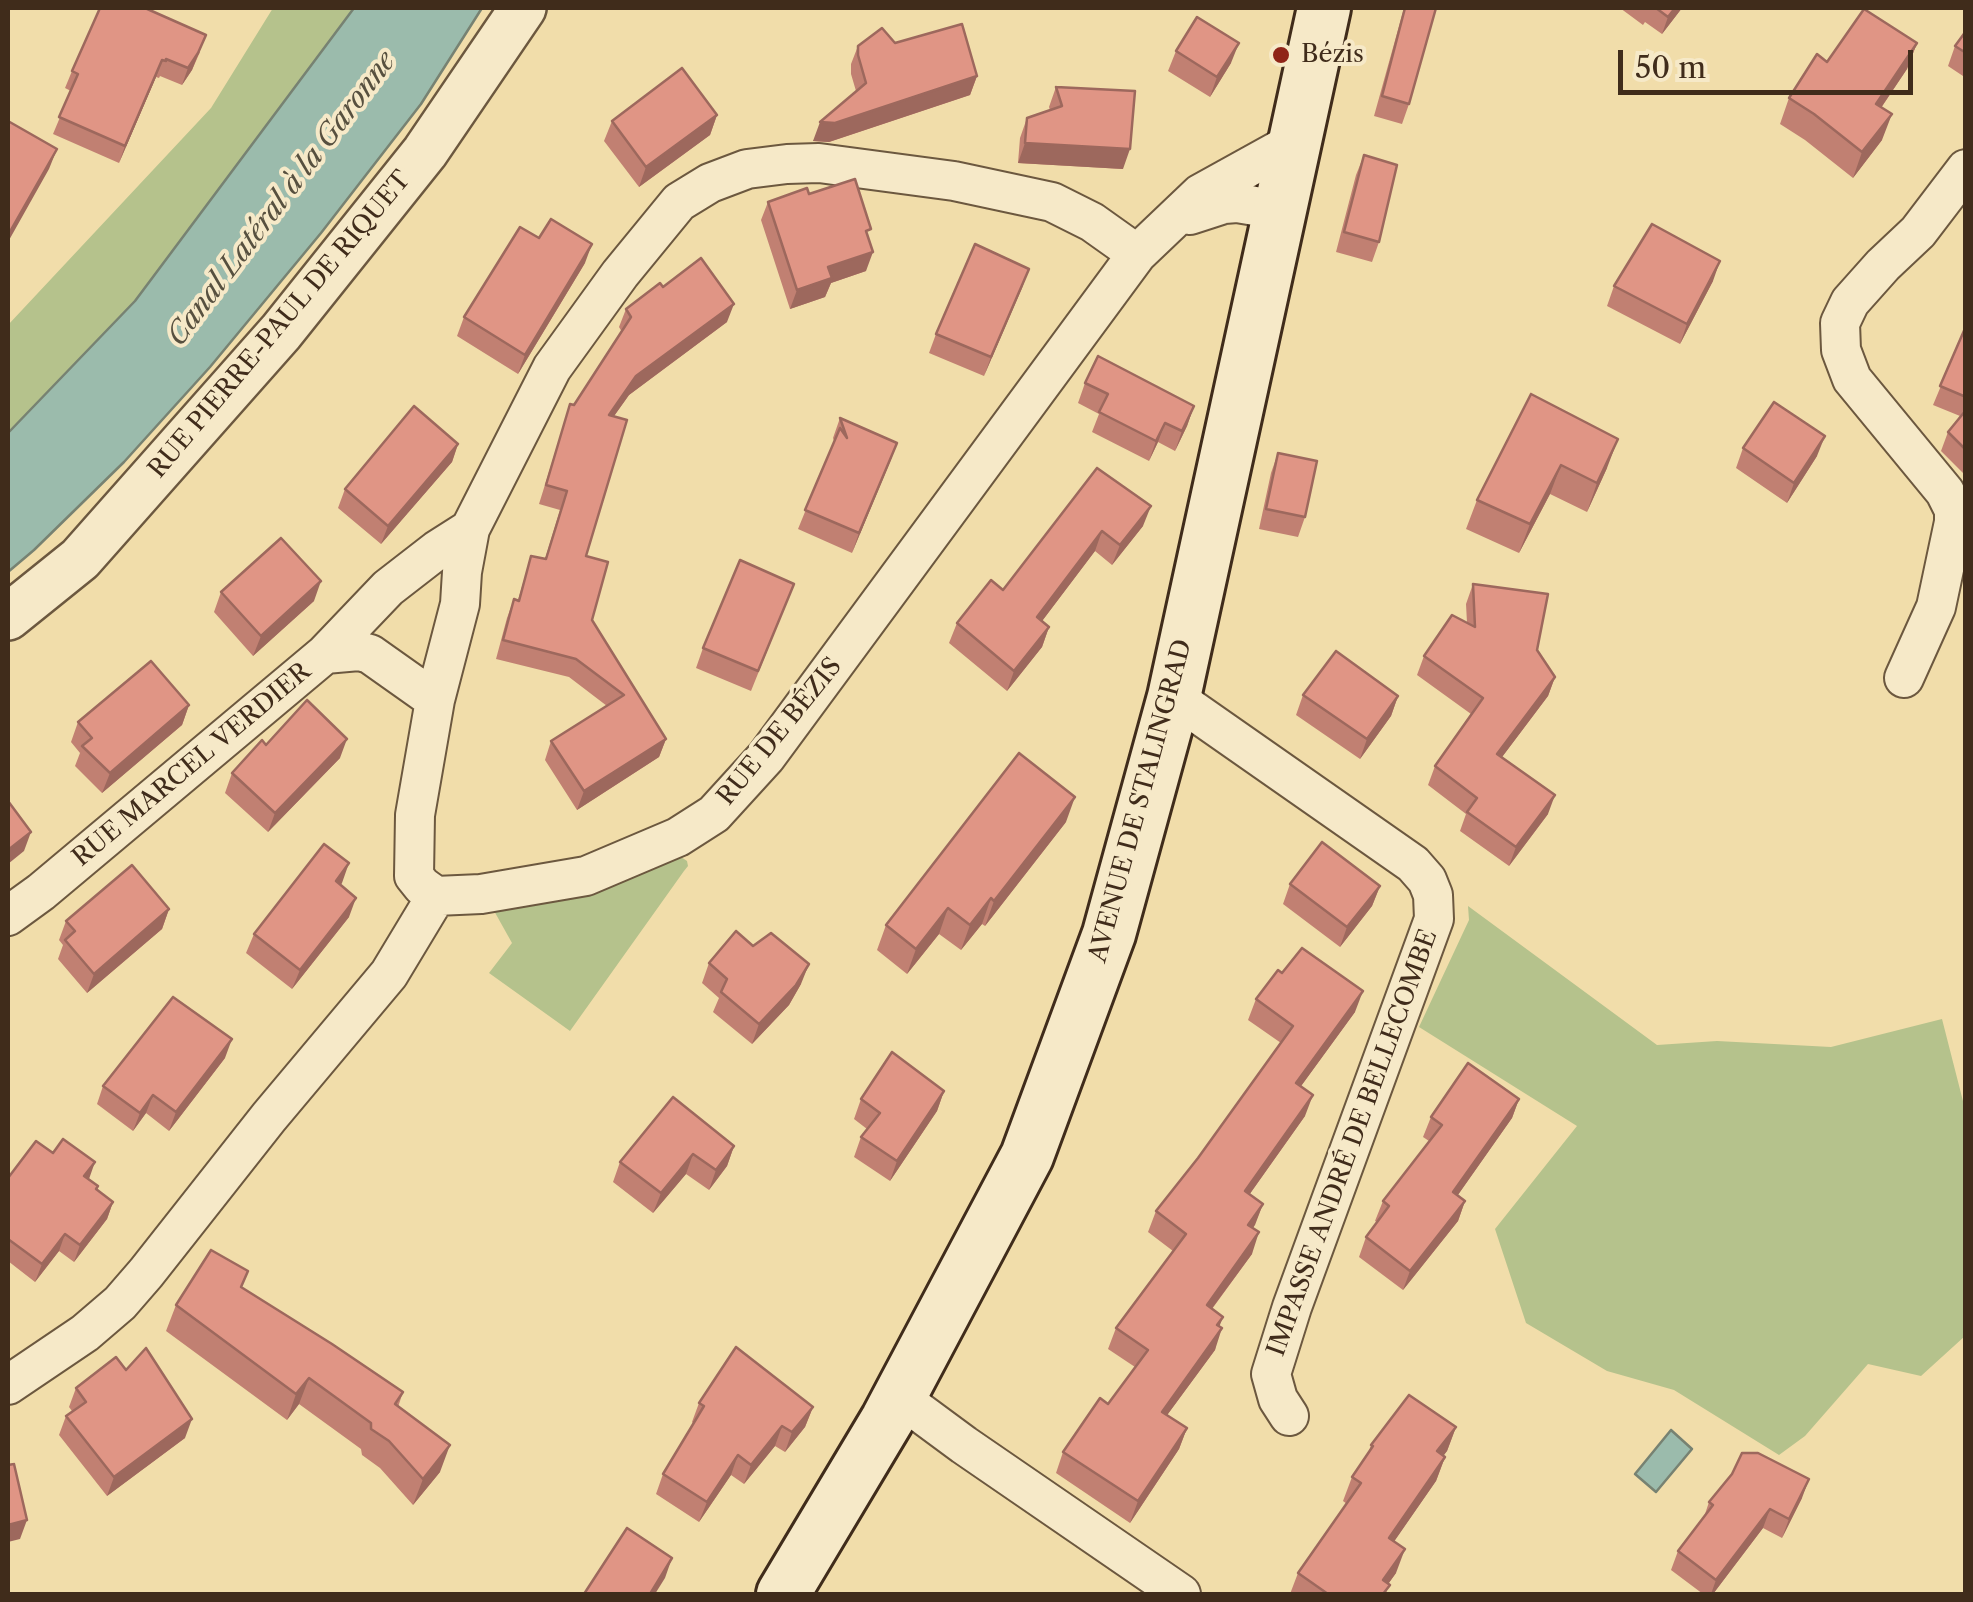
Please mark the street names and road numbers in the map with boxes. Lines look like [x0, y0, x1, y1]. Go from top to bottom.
street label: RUE PIERRE-PAUL DE RIQUET [143, 165, 417, 485]
street label: AVENUE DE STALINGRAD [1083, 636, 1199, 966]
street label: RUE DE BÉZIS [711, 652, 849, 812]
street label: RUE MARCEL VERDIER [67, 657, 317, 873]
street label: IMPASSE ANDRÉ DE BELLECOMBE [1262, 926, 1444, 1360]

